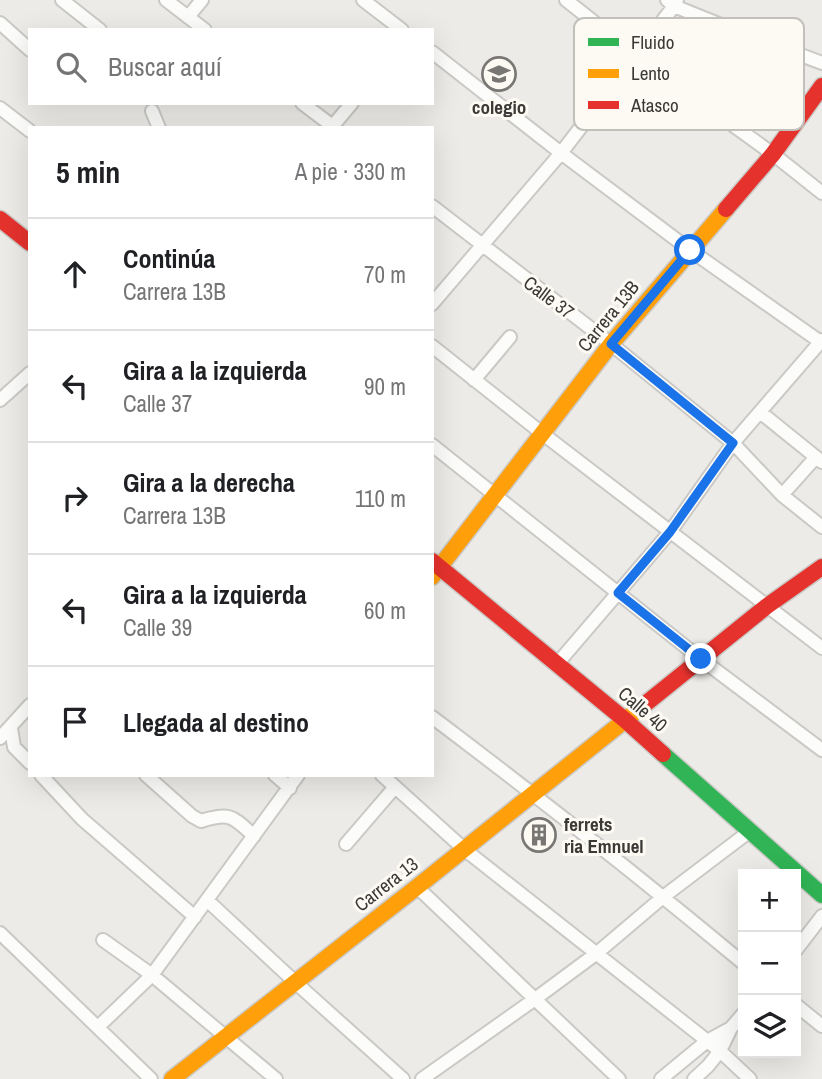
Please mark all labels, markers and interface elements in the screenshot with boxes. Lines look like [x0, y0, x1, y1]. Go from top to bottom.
legend [574, 18, 804, 130]
search box [28, 28, 434, 105]
text: Fluido [631, 29, 674, 55]
icon: search [52, 48, 90, 86]
text: Buscar aquí [108, 49, 222, 84]
school or university icon: colegio [480, 55, 518, 93]
text: Lento [631, 60, 670, 86]
text: Atasco [630, 92, 679, 118]
place label: colegio [472, 94, 526, 120]
text: 5 min [56, 152, 120, 192]
text: A pie · 330 m [295, 156, 406, 187]
route start [674, 234, 705, 265]
text: Continúa [123, 241, 215, 276]
icon: ahead [56, 255, 94, 293]
text: 70 m [364, 259, 406, 290]
street label: Calle 37 [518, 269, 580, 325]
street label: Carrera 13B [571, 275, 645, 357]
text: Carrera 13B [123, 276, 226, 307]
text: Gira a la izquierda [123, 353, 307, 388]
icon: left [56, 367, 94, 405]
text: 90 m [364, 371, 406, 402]
text: Calle 37 [123, 388, 192, 419]
text: Gira a la derecha [123, 465, 295, 500]
icon: right [56, 479, 94, 517]
text: 110 m [355, 483, 406, 514]
text: Carrera 13B [123, 500, 226, 531]
text: Gira a la izquierda [123, 577, 307, 612]
icon: left [56, 591, 94, 629]
text: 60 m [364, 595, 406, 626]
text: Calle 39 [123, 612, 192, 643]
route end [685, 643, 716, 674]
street label: Calle 40 [613, 680, 673, 738]
icon: arrive [56, 703, 94, 741]
text: Llegada al destino [123, 705, 309, 740]
place label: ferrets ria Emnuel [564, 811, 644, 859]
building icon: ferrets ria Emnuel [520, 816, 558, 854]
street label: Carrera 13 [349, 851, 423, 917]
map controls [738, 869, 801, 1058]
button: + [738, 869, 801, 932]
button: − [738, 932, 801, 995]
button: layers [738, 995, 801, 1058]

